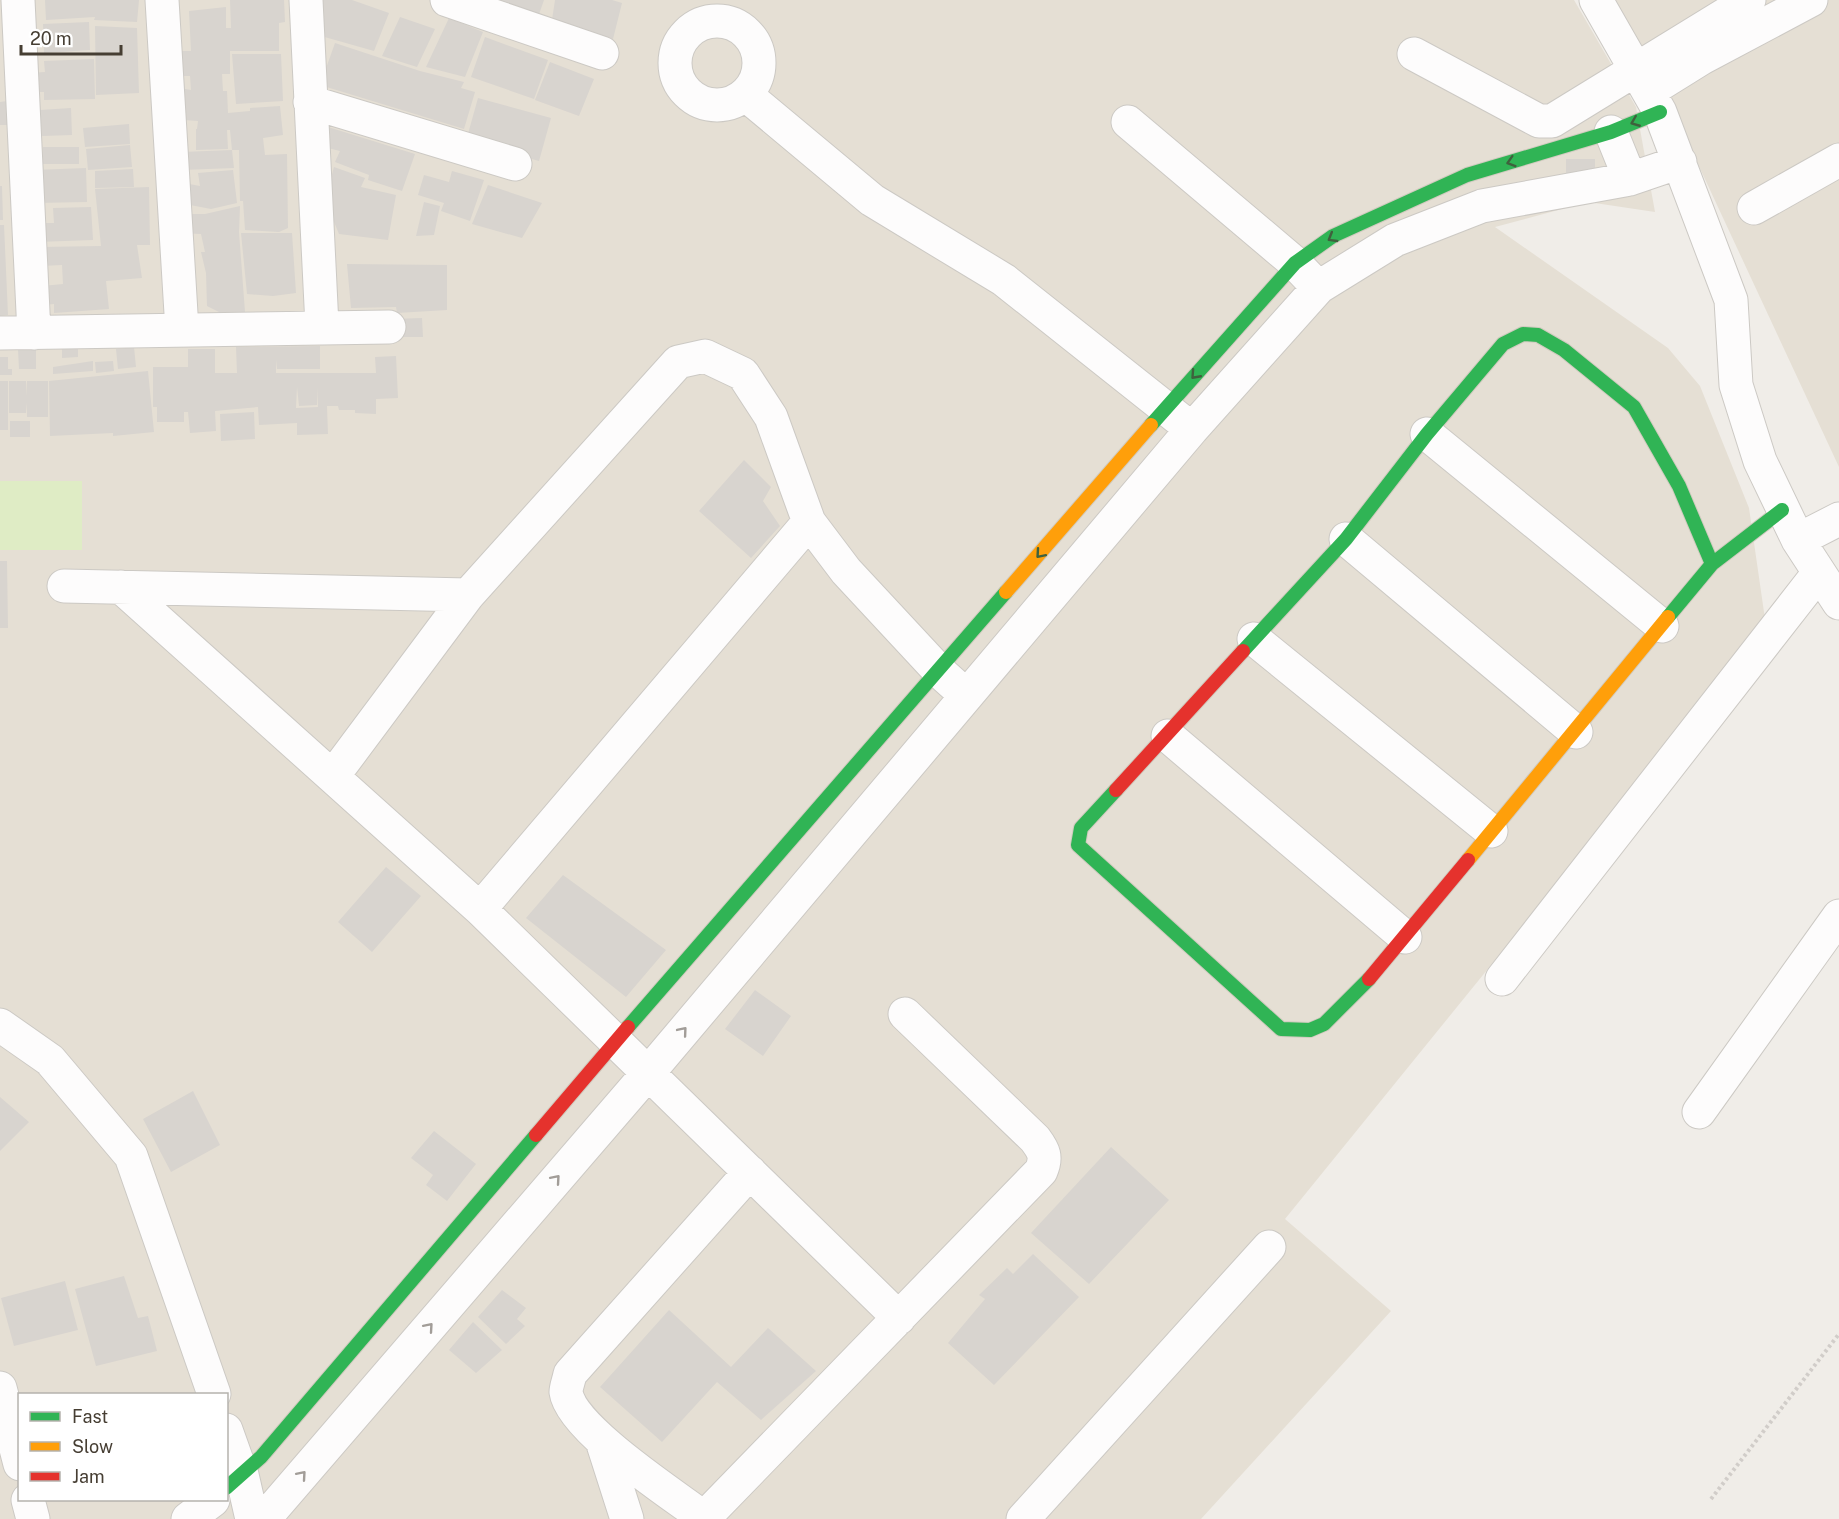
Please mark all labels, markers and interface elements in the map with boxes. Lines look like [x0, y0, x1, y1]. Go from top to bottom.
scale bar [21, 18, 122, 56]
text: 20 m [30, 28, 72, 49]
one-way arrow [1631, 115, 1642, 127]
one-way arrow [1507, 155, 1517, 167]
one-way arrow [1328, 230, 1338, 242]
one-way arrow [1191, 368, 1202, 379]
one-way arrow [1036, 547, 1047, 558]
one-way arrow [676, 1027, 687, 1038]
one-way arrow [549, 1175, 560, 1186]
one-way arrow [422, 1323, 433, 1334]
legend [18, 1393, 228, 1501]
text: Fast [72, 1406, 108, 1427]
text: Slow [72, 1436, 113, 1457]
text: Jam [72, 1466, 105, 1487]
one-way arrow [295, 1471, 306, 1482]

